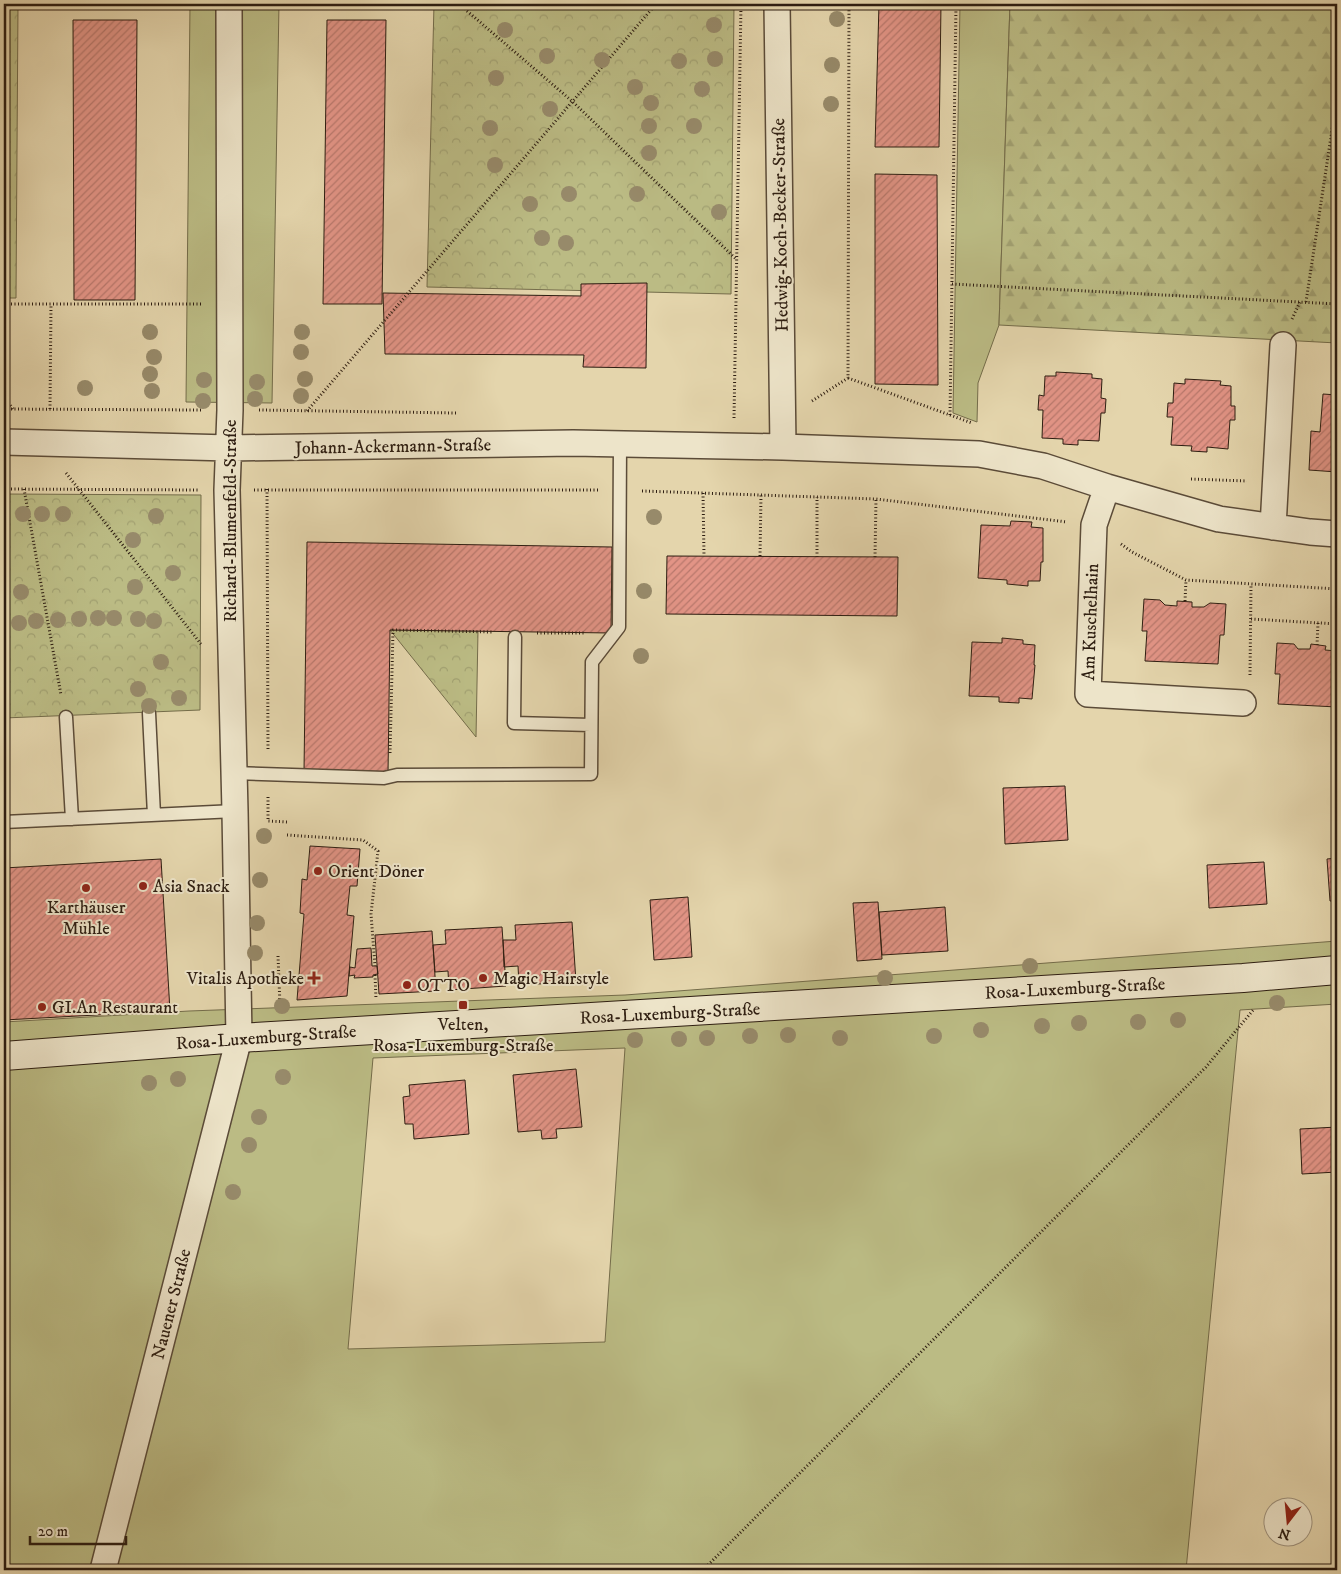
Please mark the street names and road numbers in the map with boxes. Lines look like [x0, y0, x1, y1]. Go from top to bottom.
street label: Hedwig-Koch-Becker-Straße [768, 118, 794, 332]
street label: Richard-Blumenfeld-Straße [220, 420, 242, 622]
street label: Johann-Ackermann-Straße [293, 434, 491, 460]
street label: Am Kuschelhain [1078, 563, 1104, 681]
street label: Rosa-Luxemburg-Straße [984, 973, 1166, 1005]
street label: Rosa-Luxemburg-Straße [579, 998, 761, 1030]
street label: Rosa-Luxemburg-Straße [175, 1021, 357, 1055]
street label: Nauener Straße [148, 1247, 196, 1362]

